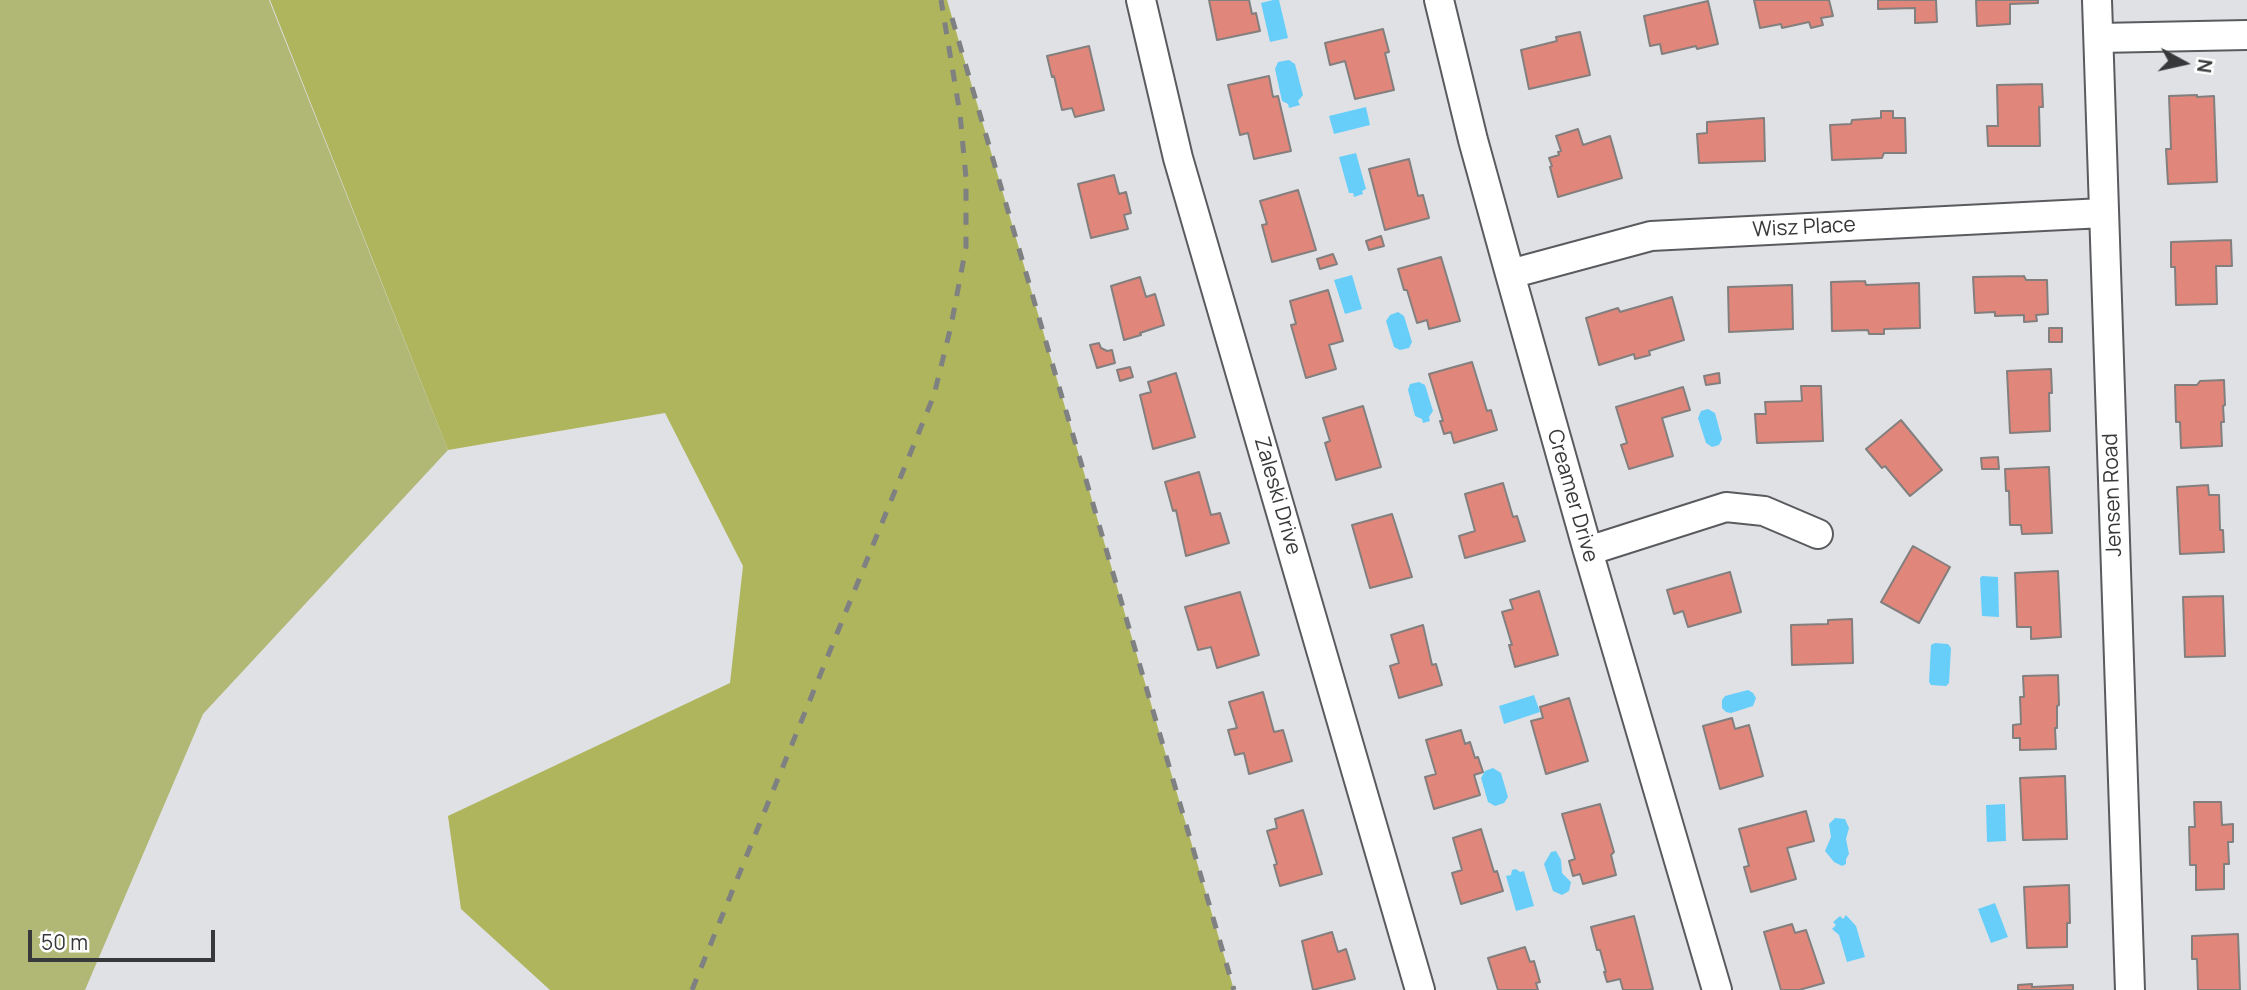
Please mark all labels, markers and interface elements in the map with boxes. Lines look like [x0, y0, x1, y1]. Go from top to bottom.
north arrow [2149, 28, 2219, 98]
text: N [2191, 57, 2219, 74]
street label: Wisz Place [1752, 213, 1856, 243]
street label: Creamer Drive [1541, 427, 1603, 565]
street label: Jensen Road [2098, 433, 2128, 557]
street label: Zaleski Drive [1248, 434, 1306, 558]
scale bar [32, 916, 219, 960]
text: 50 m [41, 928, 88, 956]

